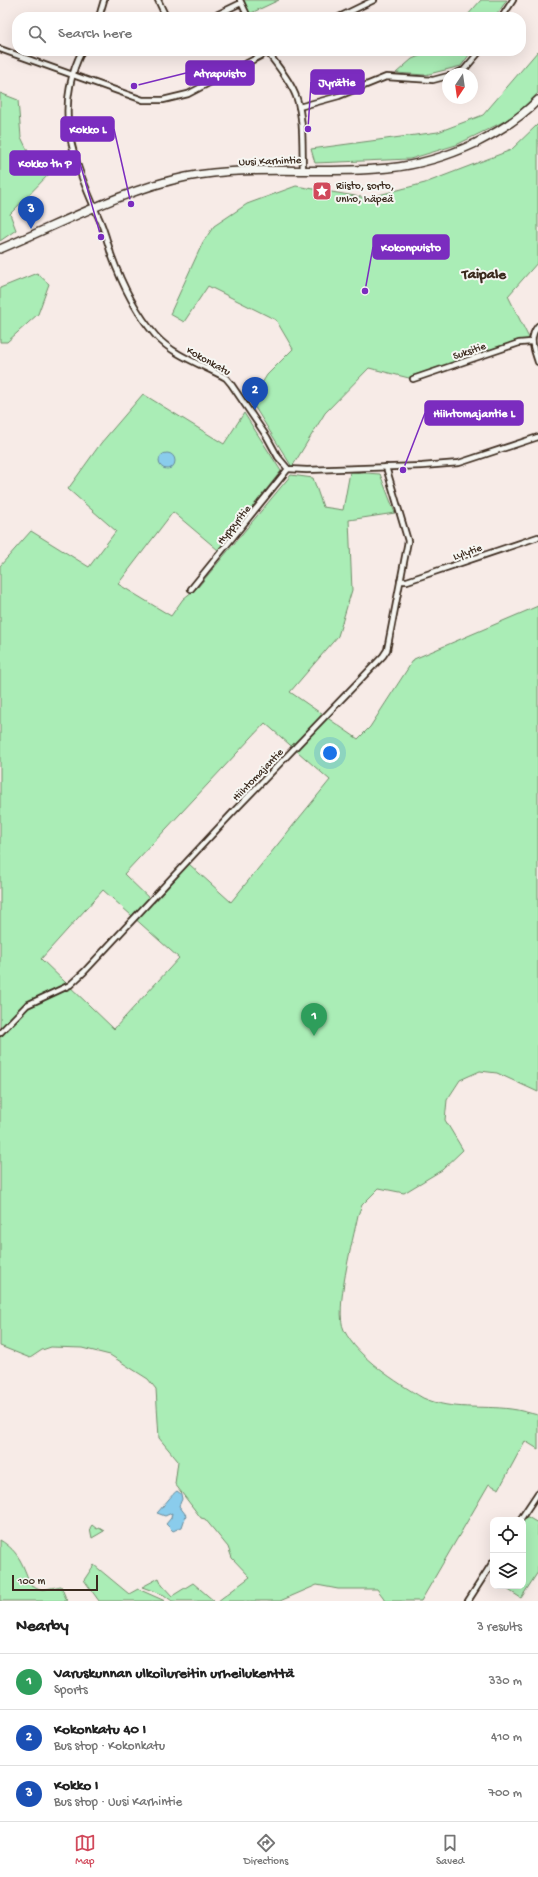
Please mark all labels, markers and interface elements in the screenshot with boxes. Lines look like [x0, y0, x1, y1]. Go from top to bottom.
search box [12, 12, 526, 56]
icon: search [26, 23, 48, 45]
text: Search here [58, 25, 132, 43]
callout: Atrapuisto [186, 61, 254, 85]
text: Atrapuisto [193, 68, 247, 82]
north arrow [442, 68, 478, 104]
callout: Jyrätie [311, 70, 364, 94]
text: Jyrätie [318, 77, 356, 91]
callout: Kokko L [61, 117, 114, 141]
text: Kokko L [68, 124, 108, 138]
callout: Kokko th P [10, 151, 80, 175]
street label: Uusi Karhintie [239, 155, 302, 169]
text: Kokko th P [17, 158, 72, 172]
place icon: Riisto, sorto, unho, häpeä [311, 180, 333, 202]
place label: Riisto, sorto, unho, häpeä [336, 181, 394, 206]
pin: 3 [18, 196, 44, 229]
callout: Kokonpuisto [373, 235, 449, 259]
text: Kokonpuisto [380, 242, 442, 256]
district label: Taipale [461, 266, 507, 284]
street label: Suksitie [452, 341, 488, 363]
street label: Kokonkatu [184, 345, 232, 379]
pin: 2 [242, 377, 268, 410]
callout: Hiihtomajantie L [425, 401, 523, 425]
text: Hiihtomajantie L [433, 408, 516, 422]
street label: Hyppyritie [215, 503, 254, 547]
street label: Lylytie [452, 542, 484, 563]
your location [320, 743, 340, 763]
street label: Hiihtomajantie [230, 746, 287, 804]
pin: 1 [301, 1003, 327, 1036]
map controls [490, 1517, 526, 1589]
button: locate [490, 1517, 526, 1553]
button: layers [490, 1553, 526, 1589]
scale bar [12, 1573, 98, 1592]
text: 100 m [18, 1576, 45, 1588]
text: Nearby [16, 1617, 69, 1637]
text: 3 results [477, 1620, 522, 1635]
text: Varuskunnan ulkoilureitin urheilukenttä [54, 1665, 294, 1683]
text: 1 [26, 1674, 32, 1689]
text: 330 m [489, 1674, 522, 1689]
text: Sports [54, 1683, 88, 1698]
text: Kokonkatu 40 I [54, 1721, 146, 1739]
text: 2 [26, 1730, 32, 1745]
text: 410 m [491, 1730, 522, 1745]
text: Bus stop · Kokonkatu [54, 1739, 165, 1754]
text: Kokko I [54, 1777, 98, 1795]
text: 3 [26, 1786, 32, 1801]
text: 700 m [488, 1786, 522, 1801]
text: Bus stop · Uusi Karhintie [54, 1795, 182, 1810]
tab: Map [74, 1832, 96, 1868]
tab: Directions [244, 1832, 288, 1868]
tab: Saved [436, 1832, 464, 1868]

